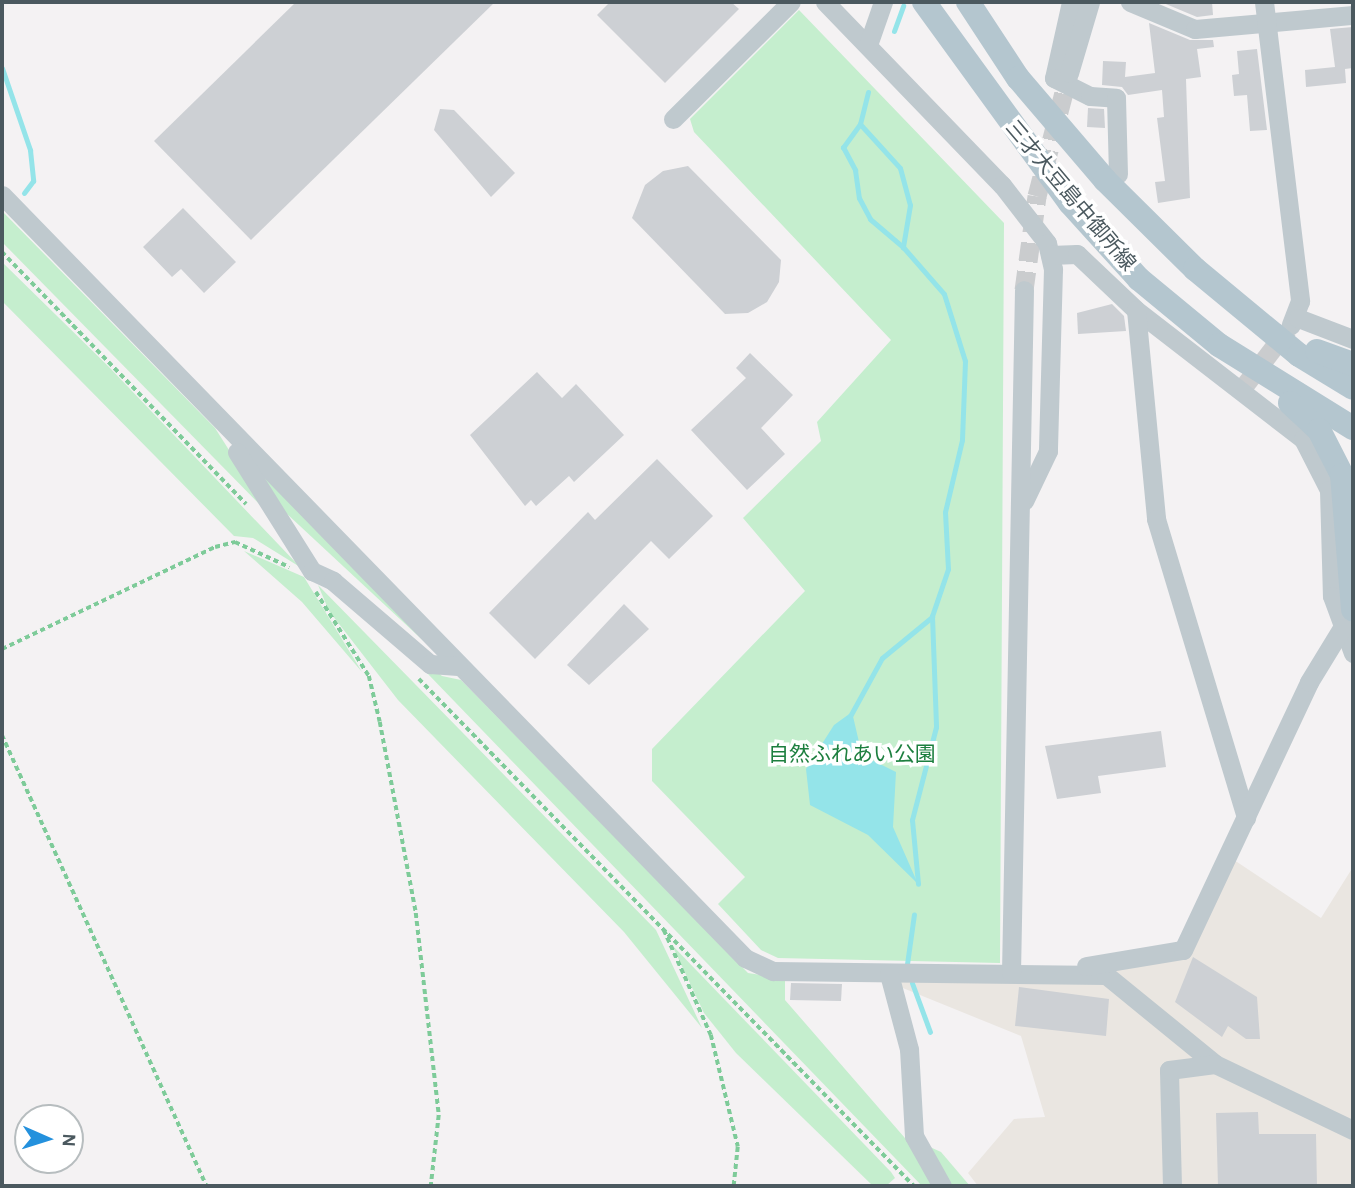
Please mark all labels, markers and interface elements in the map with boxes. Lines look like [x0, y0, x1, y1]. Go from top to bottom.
street label: 三才大豆島中御所線 [1000, 116, 1140, 276]
park label: 自然ふれあい公園 [768, 742, 936, 768]
north arrow [14, 1104, 84, 1174]
text: N [59, 1133, 78, 1147]

